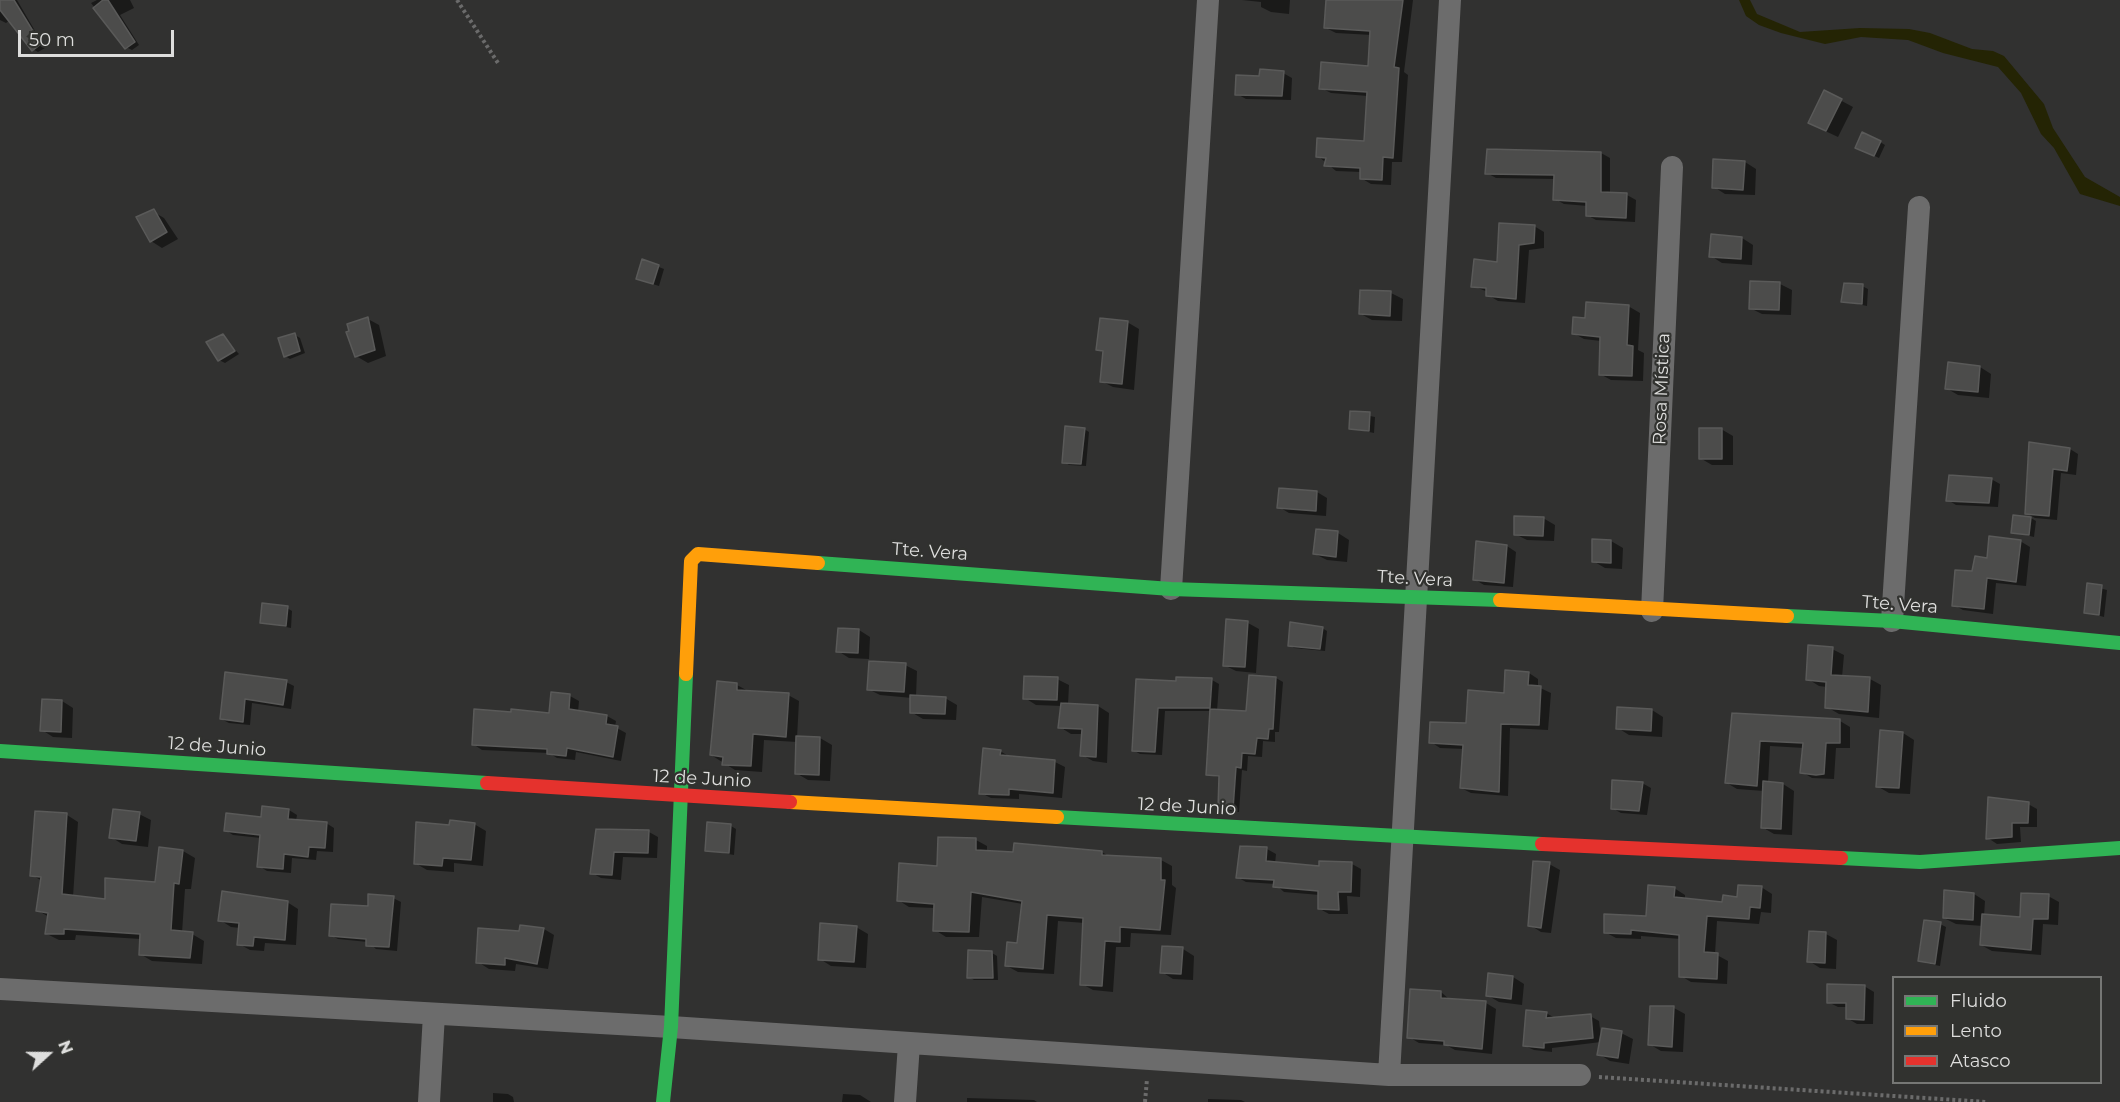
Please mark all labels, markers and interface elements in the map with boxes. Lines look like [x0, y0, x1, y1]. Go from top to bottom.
scale bar [21, 18, 177, 56]
text: 50 m [29, 29, 75, 51]
street label: Rosa Mística [1649, 333, 1675, 445]
street label: Tte. Vera [891, 539, 969, 565]
street label: Tte. Vera [1376, 566, 1454, 592]
street label: Tte. Vera [1861, 592, 1939, 618]
street label: 12 de Junio [167, 733, 267, 761]
street label: 12 de Junio [652, 766, 752, 792]
street label: 12 de Junio [1137, 794, 1237, 820]
legend [1892, 976, 2102, 1084]
text: Fluido [1950, 990, 2007, 1012]
text: Lento [1950, 1020, 2002, 1042]
north arrow [18, 1024, 78, 1084]
text: N [54, 1038, 76, 1057]
text: Atasco [1950, 1050, 2010, 1072]

